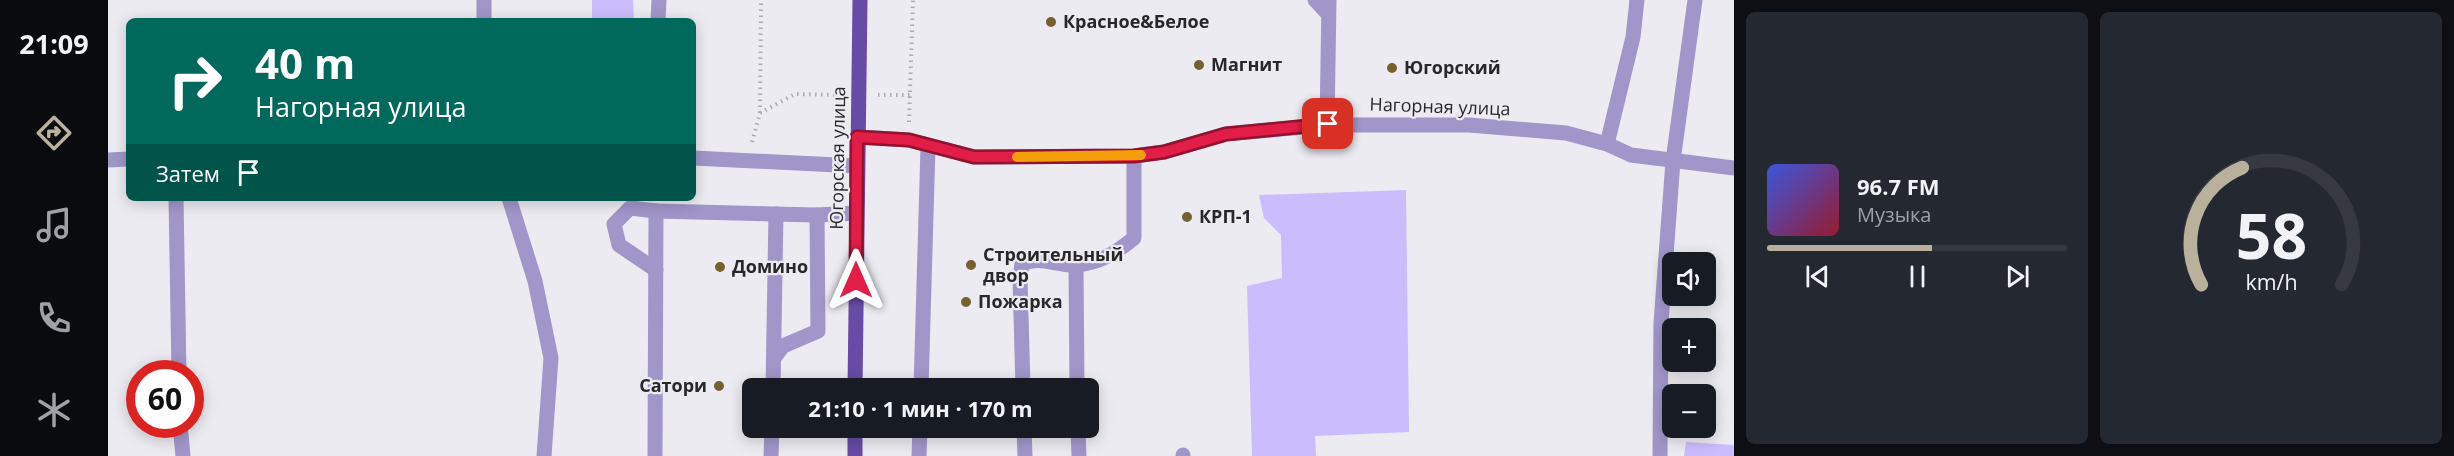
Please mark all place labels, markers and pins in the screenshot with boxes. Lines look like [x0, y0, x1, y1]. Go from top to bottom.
place label: Красное&Белое [1063, 9, 1209, 33]
marker: Красное&Белое [1044, 15, 1058, 29]
place label: Магнит [1211, 52, 1282, 76]
place label: Югорский [1404, 55, 1501, 79]
marker: Магнит [1192, 58, 1206, 72]
marker: Югорский [1385, 61, 1399, 75]
pin [1302, 98, 1353, 149]
place label: КРП-1 [1199, 204, 1252, 228]
marker: КРП-1 [1180, 210, 1194, 224]
place label: Строительный двор [983, 242, 1123, 287]
place label: Домино [732, 254, 808, 278]
marker: Строительный двор [964, 258, 978, 272]
marker: Домино [713, 260, 727, 274]
place label: Пожарка [978, 289, 1063, 313]
marker: Пожарка [959, 295, 973, 309]
place label: Сатори [639, 373, 707, 397]
marker: Сатори [712, 379, 726, 393]

